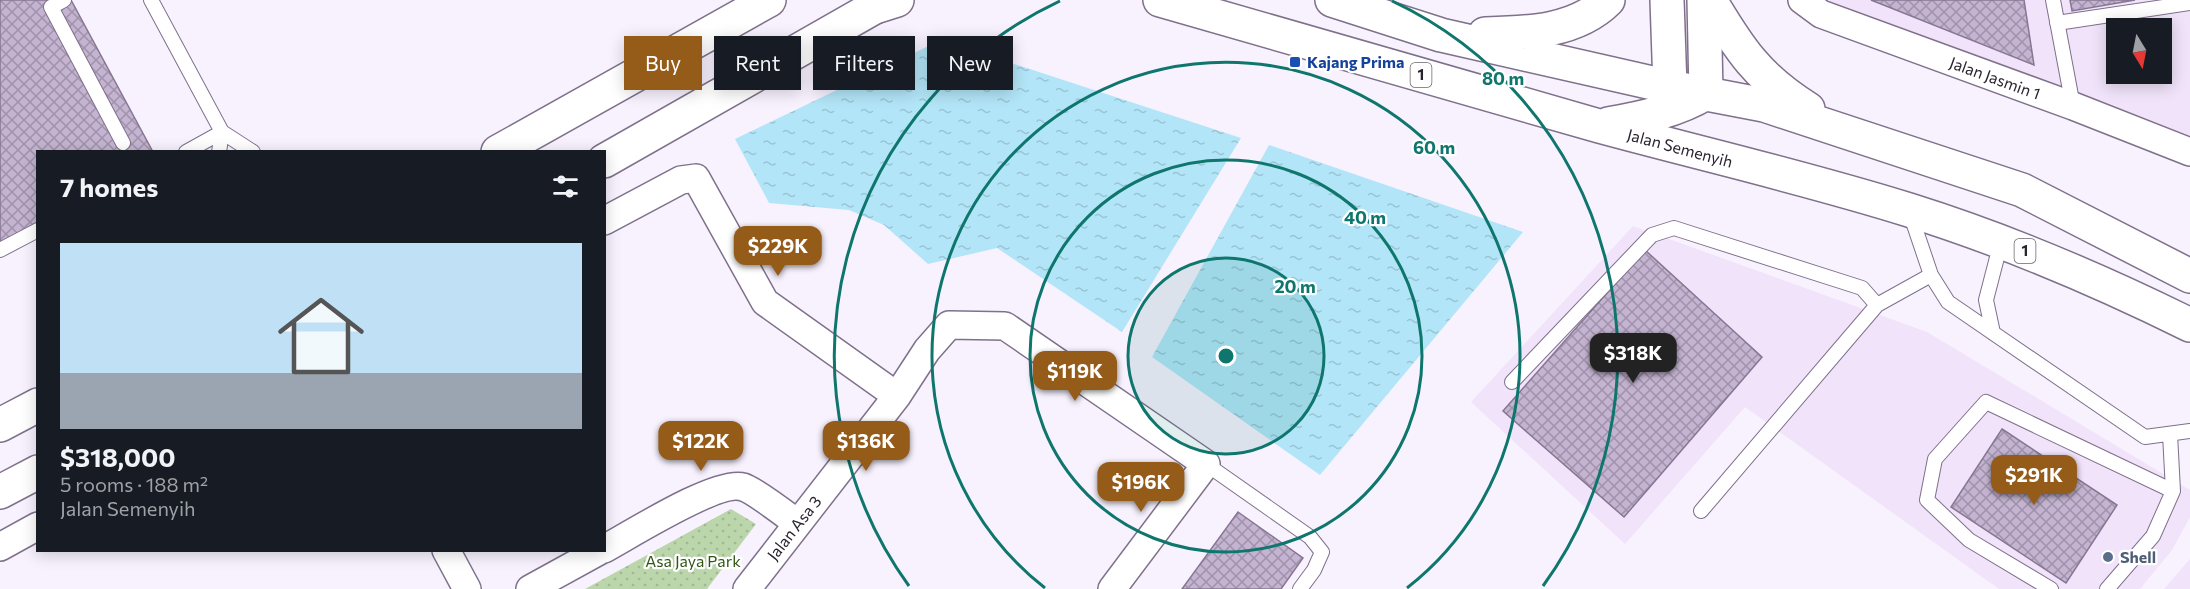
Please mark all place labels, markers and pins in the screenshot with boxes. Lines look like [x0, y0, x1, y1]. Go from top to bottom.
place label: Kajang Prima [1307, 52, 1404, 71]
marker: Kajang Prima [1288, 55, 1302, 69]
pin: $229K [736, 226, 820, 277]
pin: $318K [1591, 333, 1675, 384]
centre of rings [1216, 346, 1236, 366]
pin: $119K [1033, 351, 1117, 402]
pin: $122K [659, 421, 743, 472]
pin: $136K [824, 421, 908, 472]
pin: $291K [1992, 455, 2076, 506]
pin: $196K [1099, 462, 1183, 513]
place label: Shell [2120, 547, 2156, 566]
marker: Shell [2101, 550, 2115, 564]

